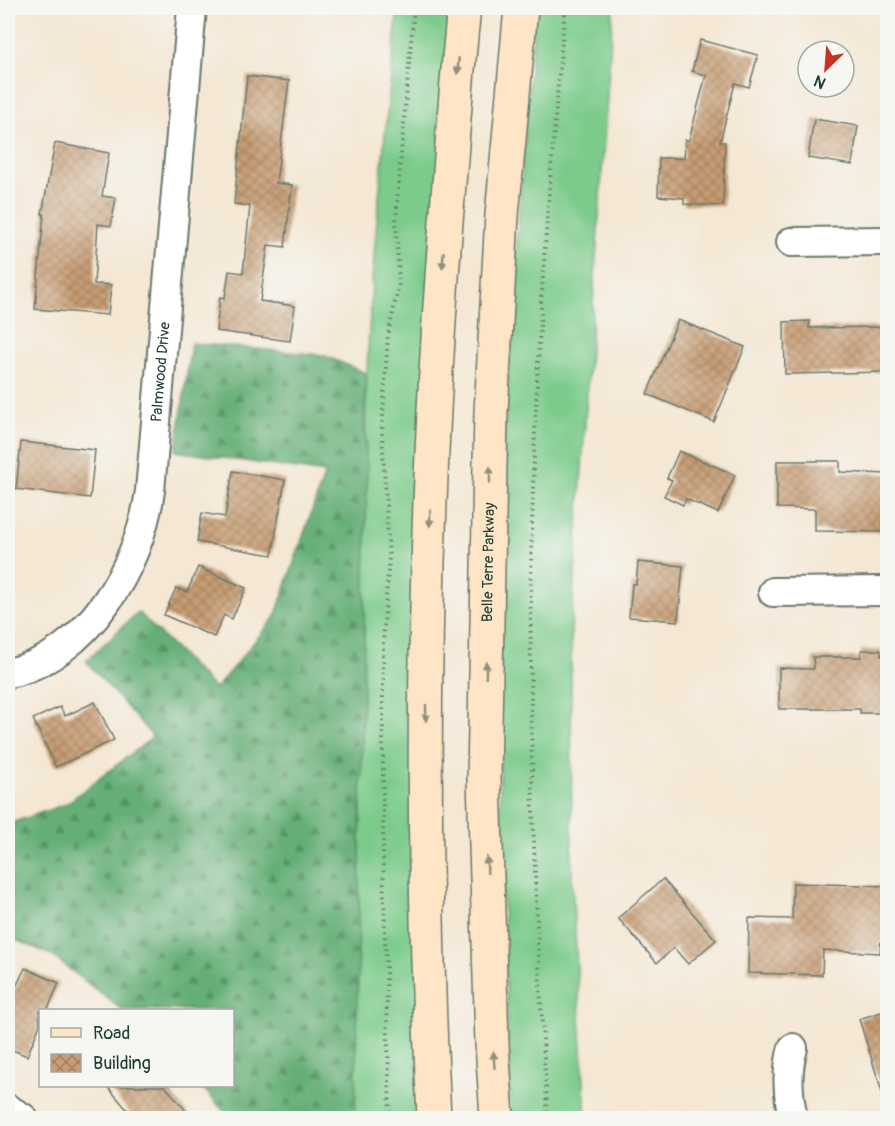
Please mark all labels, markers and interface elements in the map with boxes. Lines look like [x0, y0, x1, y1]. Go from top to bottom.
north arrow [796, 39, 856, 99]
one-way arrow [453, 56, 463, 75]
text: N [811, 70, 829, 93]
one-way arrow [438, 251, 447, 270]
street label: Palmwood Drive [147, 321, 175, 423]
one-way arrow [485, 466, 495, 485]
street label: Belle Terre Parkway [478, 502, 499, 622]
one-way arrow [425, 508, 434, 527]
one-way arrow [481, 661, 491, 680]
one-way arrow [421, 703, 430, 722]
one-way arrow [482, 856, 492, 875]
legend [39, 1009, 234, 1087]
text: Road [93, 1022, 130, 1045]
one-way arrow [489, 1051, 498, 1070]
text: Building [93, 1052, 151, 1075]

